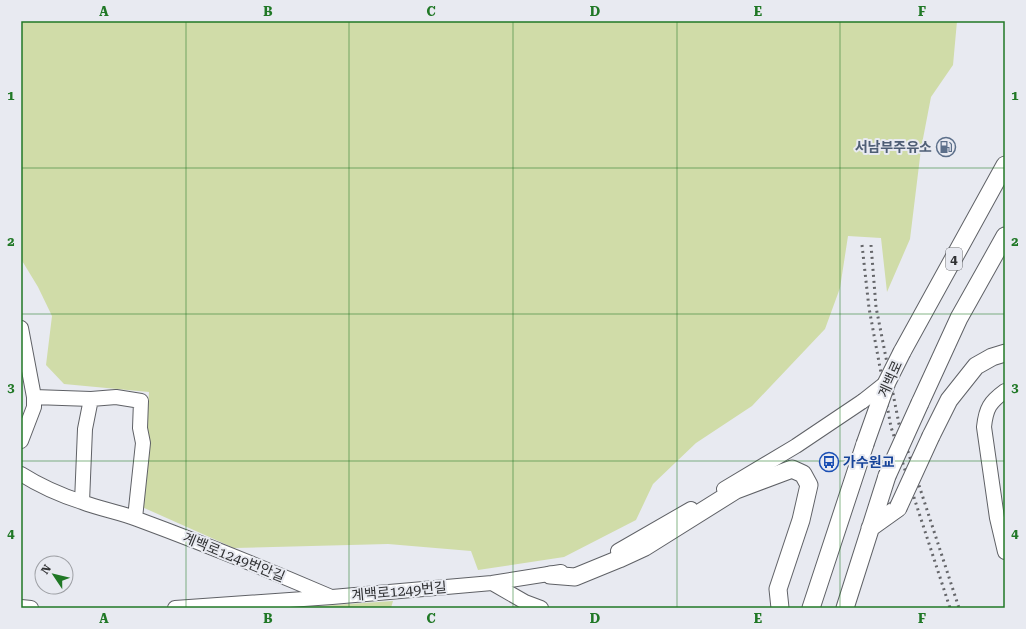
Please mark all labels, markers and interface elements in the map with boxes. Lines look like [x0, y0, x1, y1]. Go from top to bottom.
text: A [99, 4, 109, 19]
text: B [263, 4, 273, 19]
text: C [426, 4, 436, 19]
text: D [590, 4, 600, 19]
text: E [754, 4, 762, 19]
text: F [918, 4, 926, 19]
text: 1 [7, 88, 15, 103]
text: 1 [1011, 88, 1019, 103]
fuel station icon: 서남부주유소 [935, 136, 957, 158]
place label: 서남부주유소 [855, 139, 932, 155]
text: 2 [7, 234, 15, 249]
text: 2 [1011, 234, 1019, 249]
road number: 4 [946, 248, 962, 270]
street label: 계백로 [875, 358, 905, 400]
text: 3 [7, 380, 15, 395]
text: 3 [1011, 380, 1019, 395]
bus stop icon: 가수원교 [818, 451, 840, 473]
place label: 가수원교 [843, 454, 895, 470]
text: 4 [7, 526, 15, 541]
text: 4 [1011, 526, 1019, 541]
street label: 계백로1249번안길 [181, 529, 287, 585]
north arrow [34, 555, 74, 595]
text: N [38, 562, 54, 577]
street label: 계백로1249번길 [351, 579, 447, 603]
text: A [99, 611, 109, 626]
text: B [263, 611, 273, 626]
text: C [426, 611, 436, 626]
text: D [590, 611, 600, 626]
text: E [754, 611, 762, 626]
text: F [918, 611, 926, 626]

